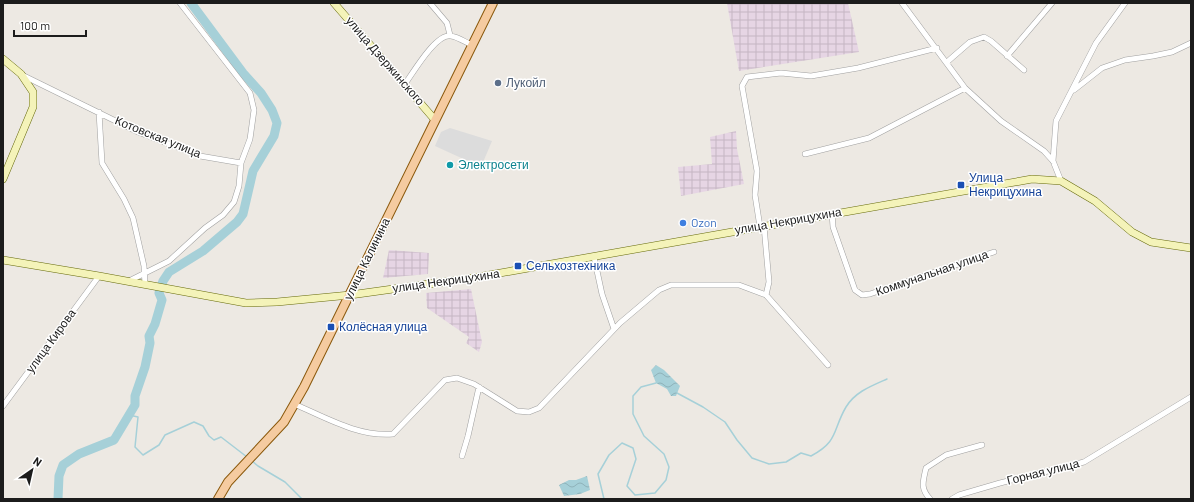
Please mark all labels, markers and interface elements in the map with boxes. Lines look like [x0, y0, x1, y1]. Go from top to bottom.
scale bar [14, 12, 86, 38]
street label: улица Дзержинского [343, 13, 428, 108]
text: 100 m [20, 18, 50, 32]
place label: Лукойл [506, 75, 546, 90]
marker: Лукойл [493, 78, 503, 88]
street label: Котовская улица [113, 112, 204, 161]
place label: Электросети [458, 157, 529, 172]
marker: Электросети [445, 160, 455, 170]
place label: Улица Некрицухина [969, 170, 1042, 199]
marker: Улица Некрицухина [956, 180, 966, 190]
street label: улица Некрицухина [733, 204, 843, 237]
street label: улица Калинина [340, 215, 393, 302]
place label: Ozon [691, 215, 717, 229]
marker: Ozon [678, 218, 688, 228]
street label: Коммунальная улица [874, 246, 990, 299]
place label: Сельхозтехника [526, 258, 616, 272]
marker: Сельхозтехника [513, 261, 523, 271]
street label: улица Некрицухина [391, 266, 501, 295]
street label: улица Кирова [22, 306, 79, 376]
place label: Колёсная улица [339, 319, 428, 334]
marker: Колёсная улица [326, 322, 336, 332]
north arrow [12, 450, 52, 490]
text: N [31, 454, 45, 469]
street label: Горная улица [1005, 455, 1081, 488]

